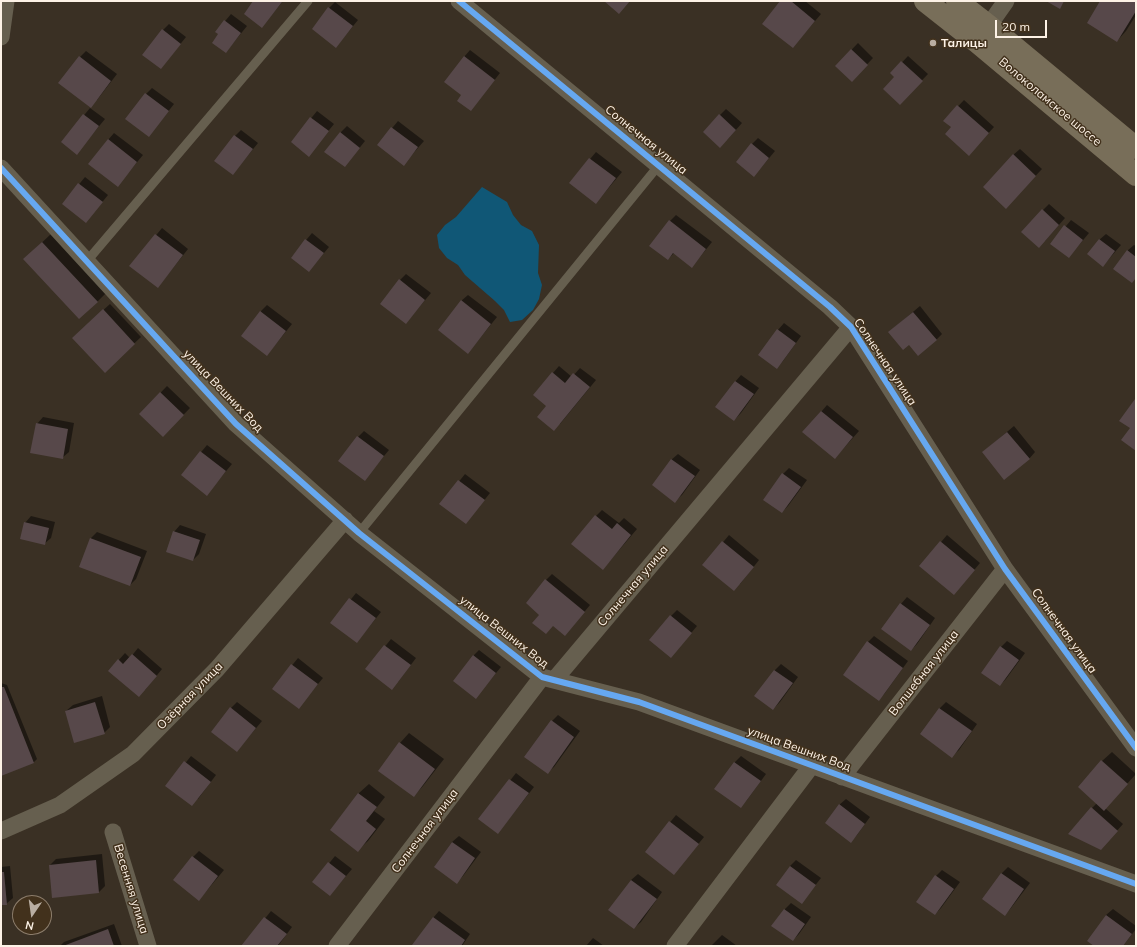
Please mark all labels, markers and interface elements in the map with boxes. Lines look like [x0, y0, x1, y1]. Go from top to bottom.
scale bar [997, 12, 1049, 38]
text: 20 m [1002, 19, 1030, 34]
place label: Талицы [941, 36, 987, 50]
marker: Талицы [928, 38, 938, 48]
street label: Волоколамское шоссе [996, 55, 1104, 149]
street label: Солнечная улица [602, 102, 690, 178]
street label: Солнечная улица [851, 316, 919, 408]
street label: улица Вешних Вод [180, 347, 266, 435]
street label: Солнечная улица [595, 542, 671, 630]
street label: Солнечная улица [1028, 586, 1100, 676]
street label: улица Вешних Вод [457, 593, 551, 671]
street label: Волшебная улица [886, 627, 962, 719]
street label: Озёрная улица [154, 659, 226, 733]
street label: улица Вешних Вод [745, 724, 853, 774]
street label: Солнечная улица [389, 786, 461, 876]
street label: Весенняя улица [110, 842, 152, 936]
north arrow [12, 895, 52, 935]
text: N [24, 918, 35, 933]

